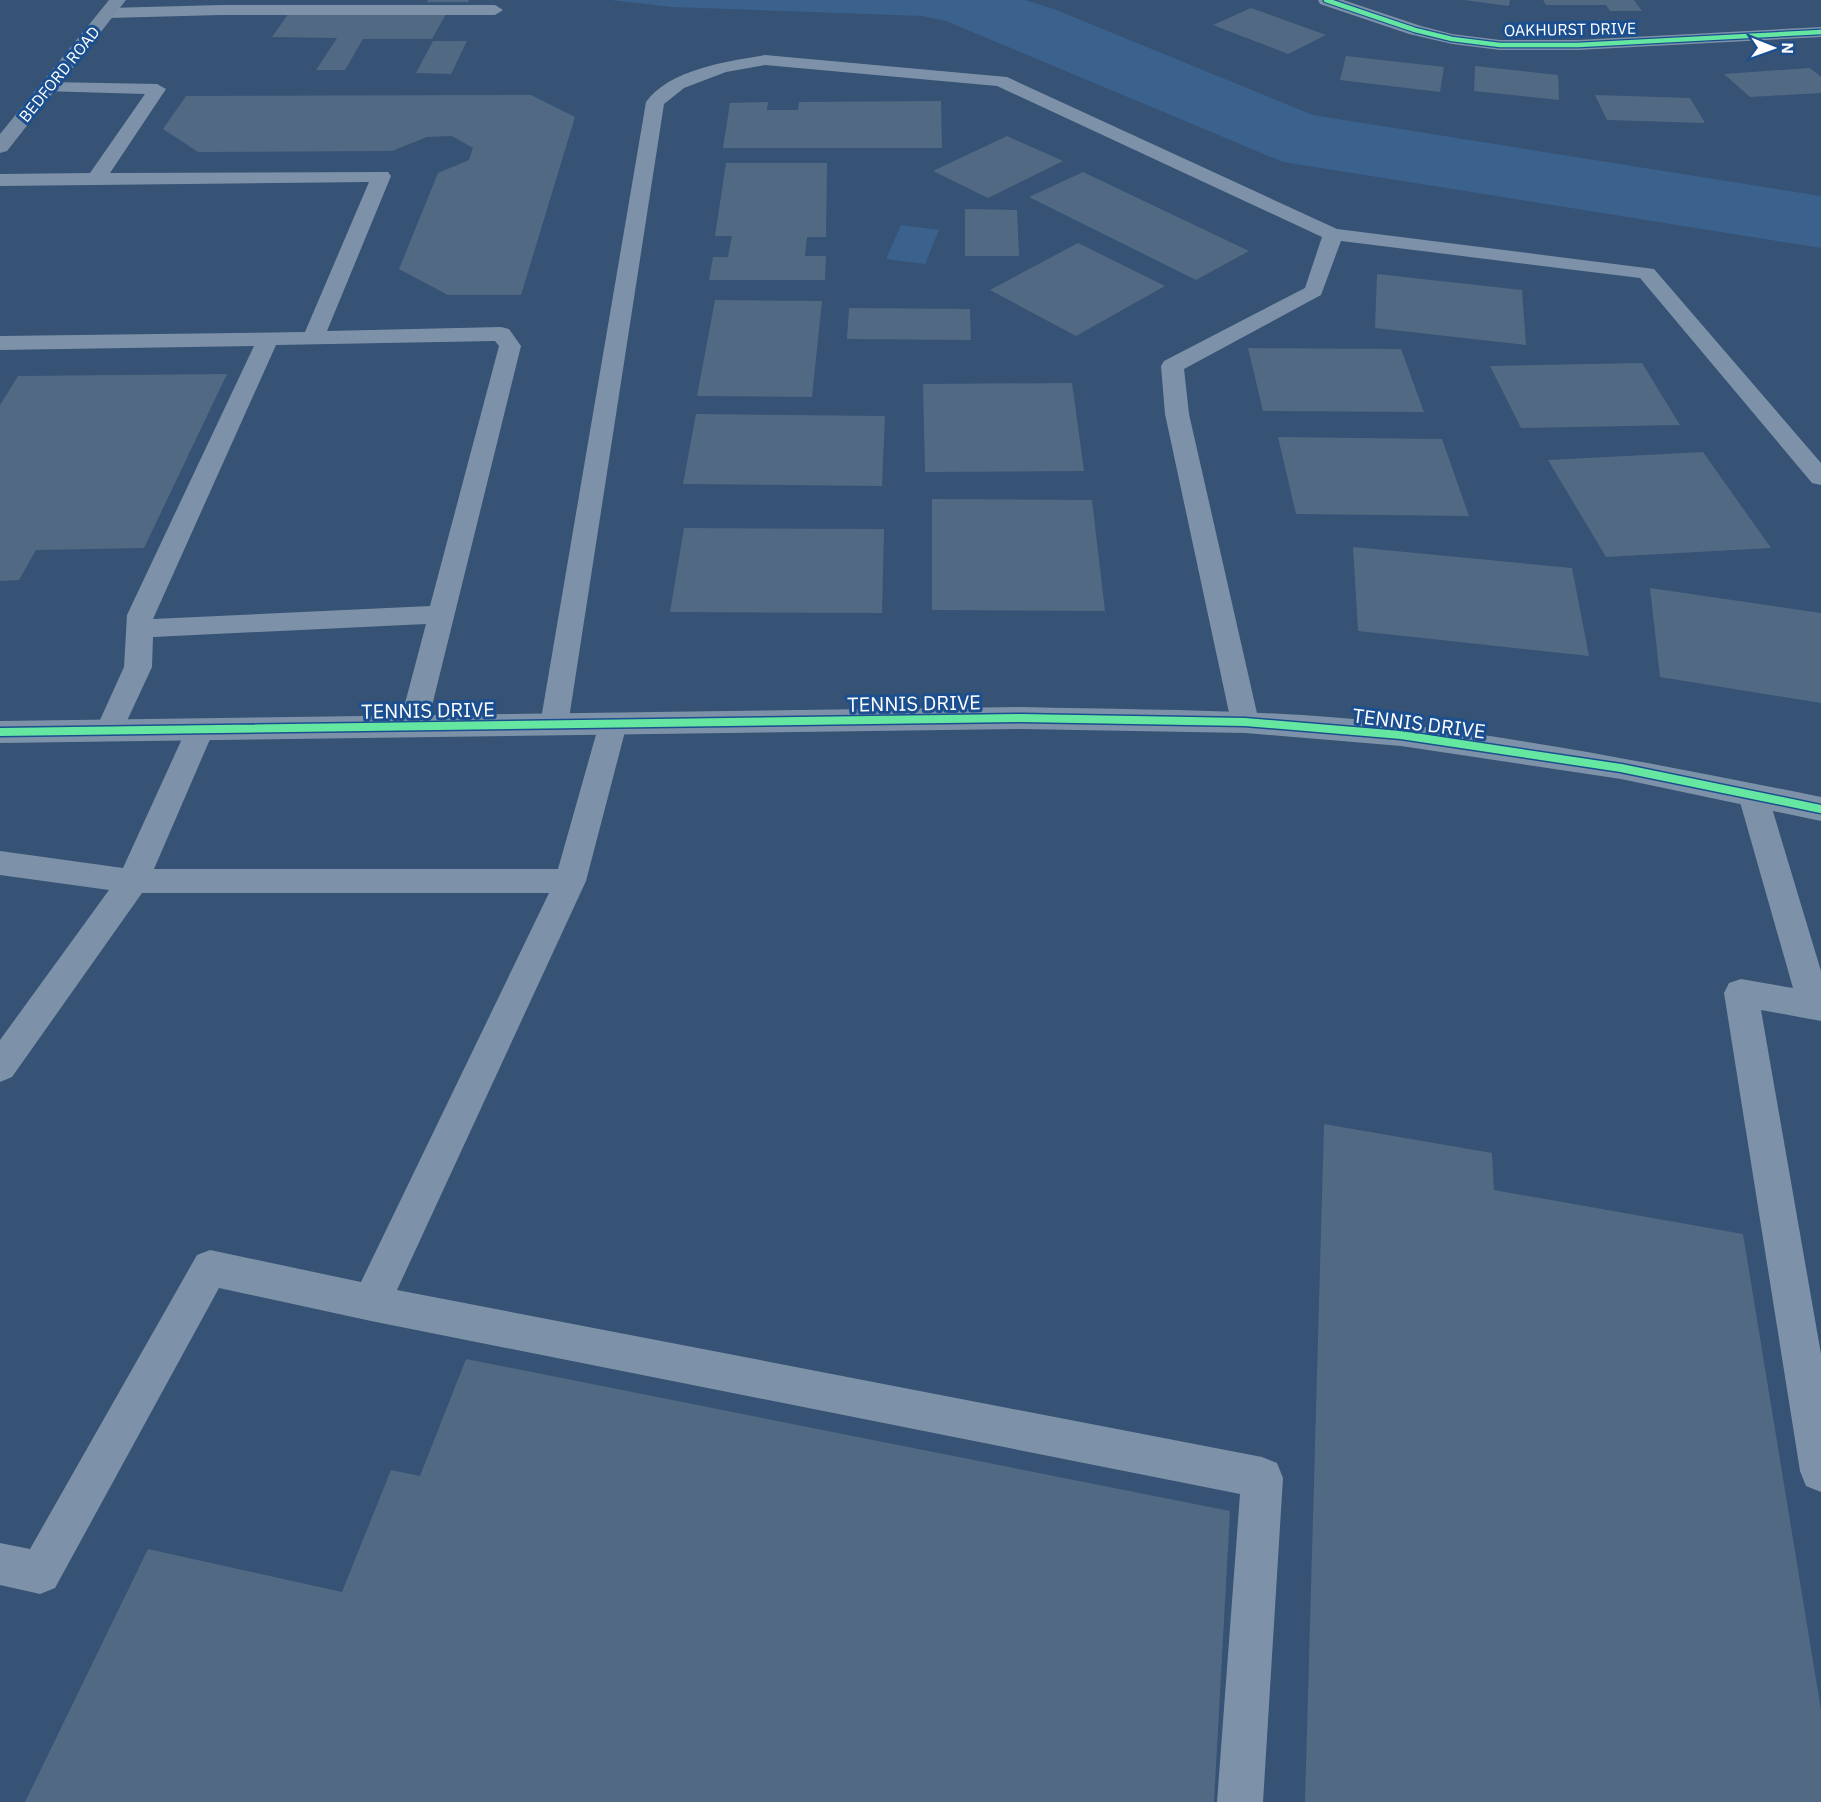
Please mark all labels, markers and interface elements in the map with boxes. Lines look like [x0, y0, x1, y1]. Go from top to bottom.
street label: OAKHURST DRIVE [1504, 18, 1636, 40]
north arrow [1743, 18, 1803, 78]
street label: BEDFORD ROAD [14, 22, 104, 126]
text: N [1778, 42, 1798, 54]
street label: TENNIS DRIVE [847, 688, 981, 718]
street label: TENNIS DRIVE [361, 695, 495, 725]
street label: TENNIS DRIVE [1351, 701, 1487, 745]

